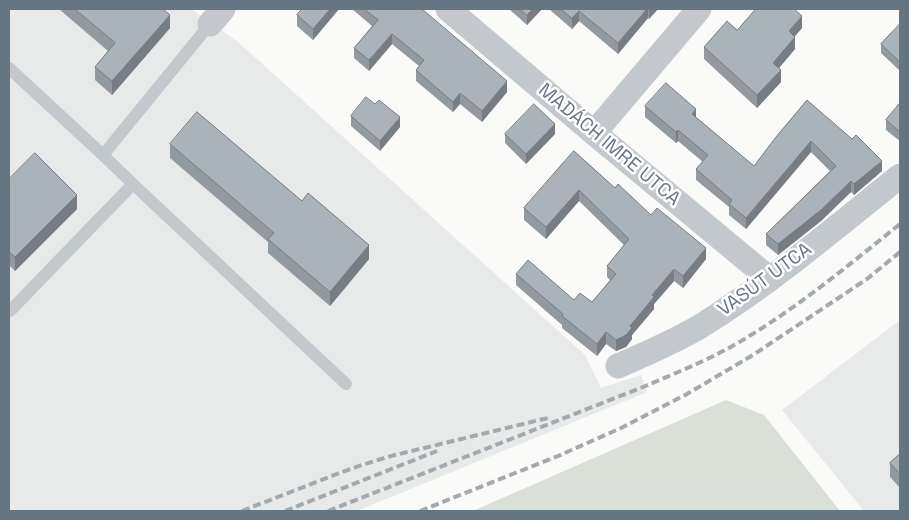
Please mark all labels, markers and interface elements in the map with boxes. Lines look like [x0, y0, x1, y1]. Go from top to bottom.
street label: MADÁCH IMRE UTCA [533, 79, 685, 211]
street label: VASÚT UTCA [714, 238, 816, 322]

